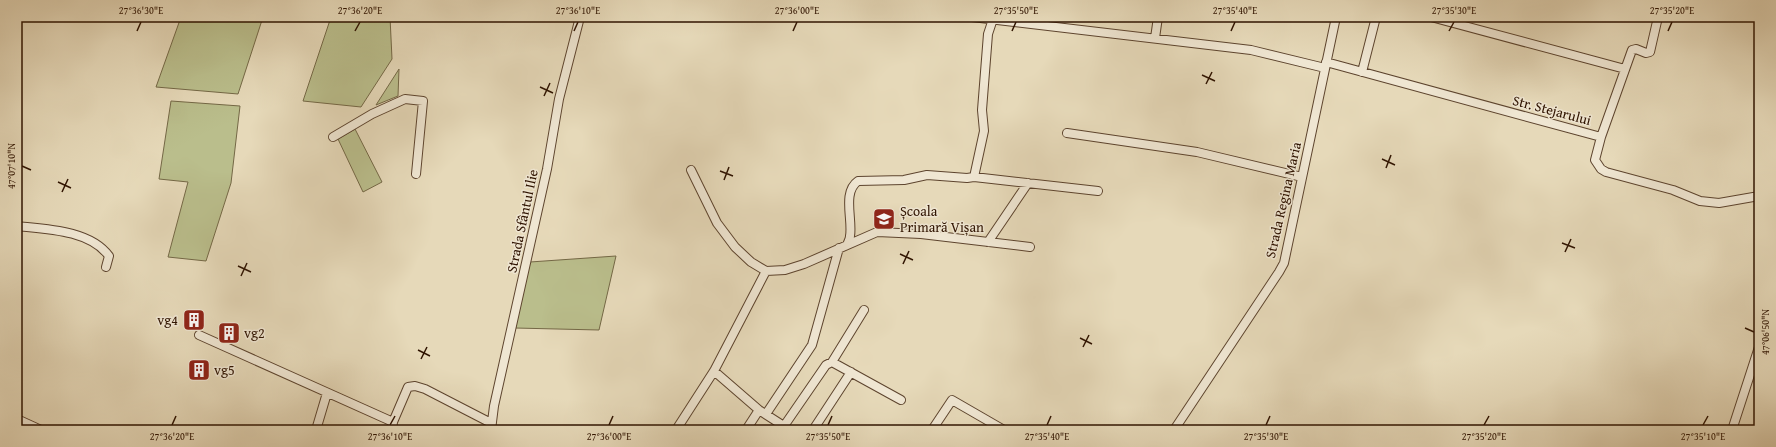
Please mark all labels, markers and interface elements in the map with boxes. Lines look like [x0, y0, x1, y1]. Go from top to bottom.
text: 27°36'30"E [119, 3, 163, 18]
text: 27°36'20"E [338, 3, 382, 18]
text: 27°36'10"E [556, 3, 600, 18]
text: 27°36'00"E [775, 3, 819, 18]
text: 27°35'50"E [994, 3, 1038, 18]
text: 27°35'40"E [1213, 3, 1257, 18]
text: 27°35'30"E [1432, 3, 1476, 18]
text: 27°35'20"E [1650, 3, 1694, 18]
street label: Str. Stejarului [1511, 90, 1594, 130]
street label: Strada Regina Maria [1260, 140, 1306, 260]
text: 47°07'10"N [4, 143, 19, 189]
street label: Strada Sfântul Ilie [501, 167, 543, 275]
place label: Școala Primară Vișan [900, 201, 984, 237]
school or university icon: Școala Primară Vișan [871, 206, 897, 232]
building icon: vg4 [181, 307, 207, 333]
text: 47°06'50"N [1758, 309, 1773, 355]
place label: vg4 [157, 310, 178, 330]
building icon: vg2 [216, 320, 242, 346]
place label: vg2 [244, 323, 265, 343]
building icon: vg5 [186, 357, 212, 383]
place label: vg5 [214, 360, 235, 380]
text: 27°36'20"E [150, 429, 194, 444]
text: 27°36'10"E [368, 429, 412, 444]
text: 27°36'00"E [587, 429, 631, 444]
text: 27°35'50"E [806, 429, 850, 444]
text: 27°35'40"E [1025, 429, 1069, 444]
text: 27°35'30"E [1244, 429, 1288, 444]
text: 27°35'20"E [1462, 429, 1506, 444]
text: 27°35'10"E [1681, 429, 1725, 444]

